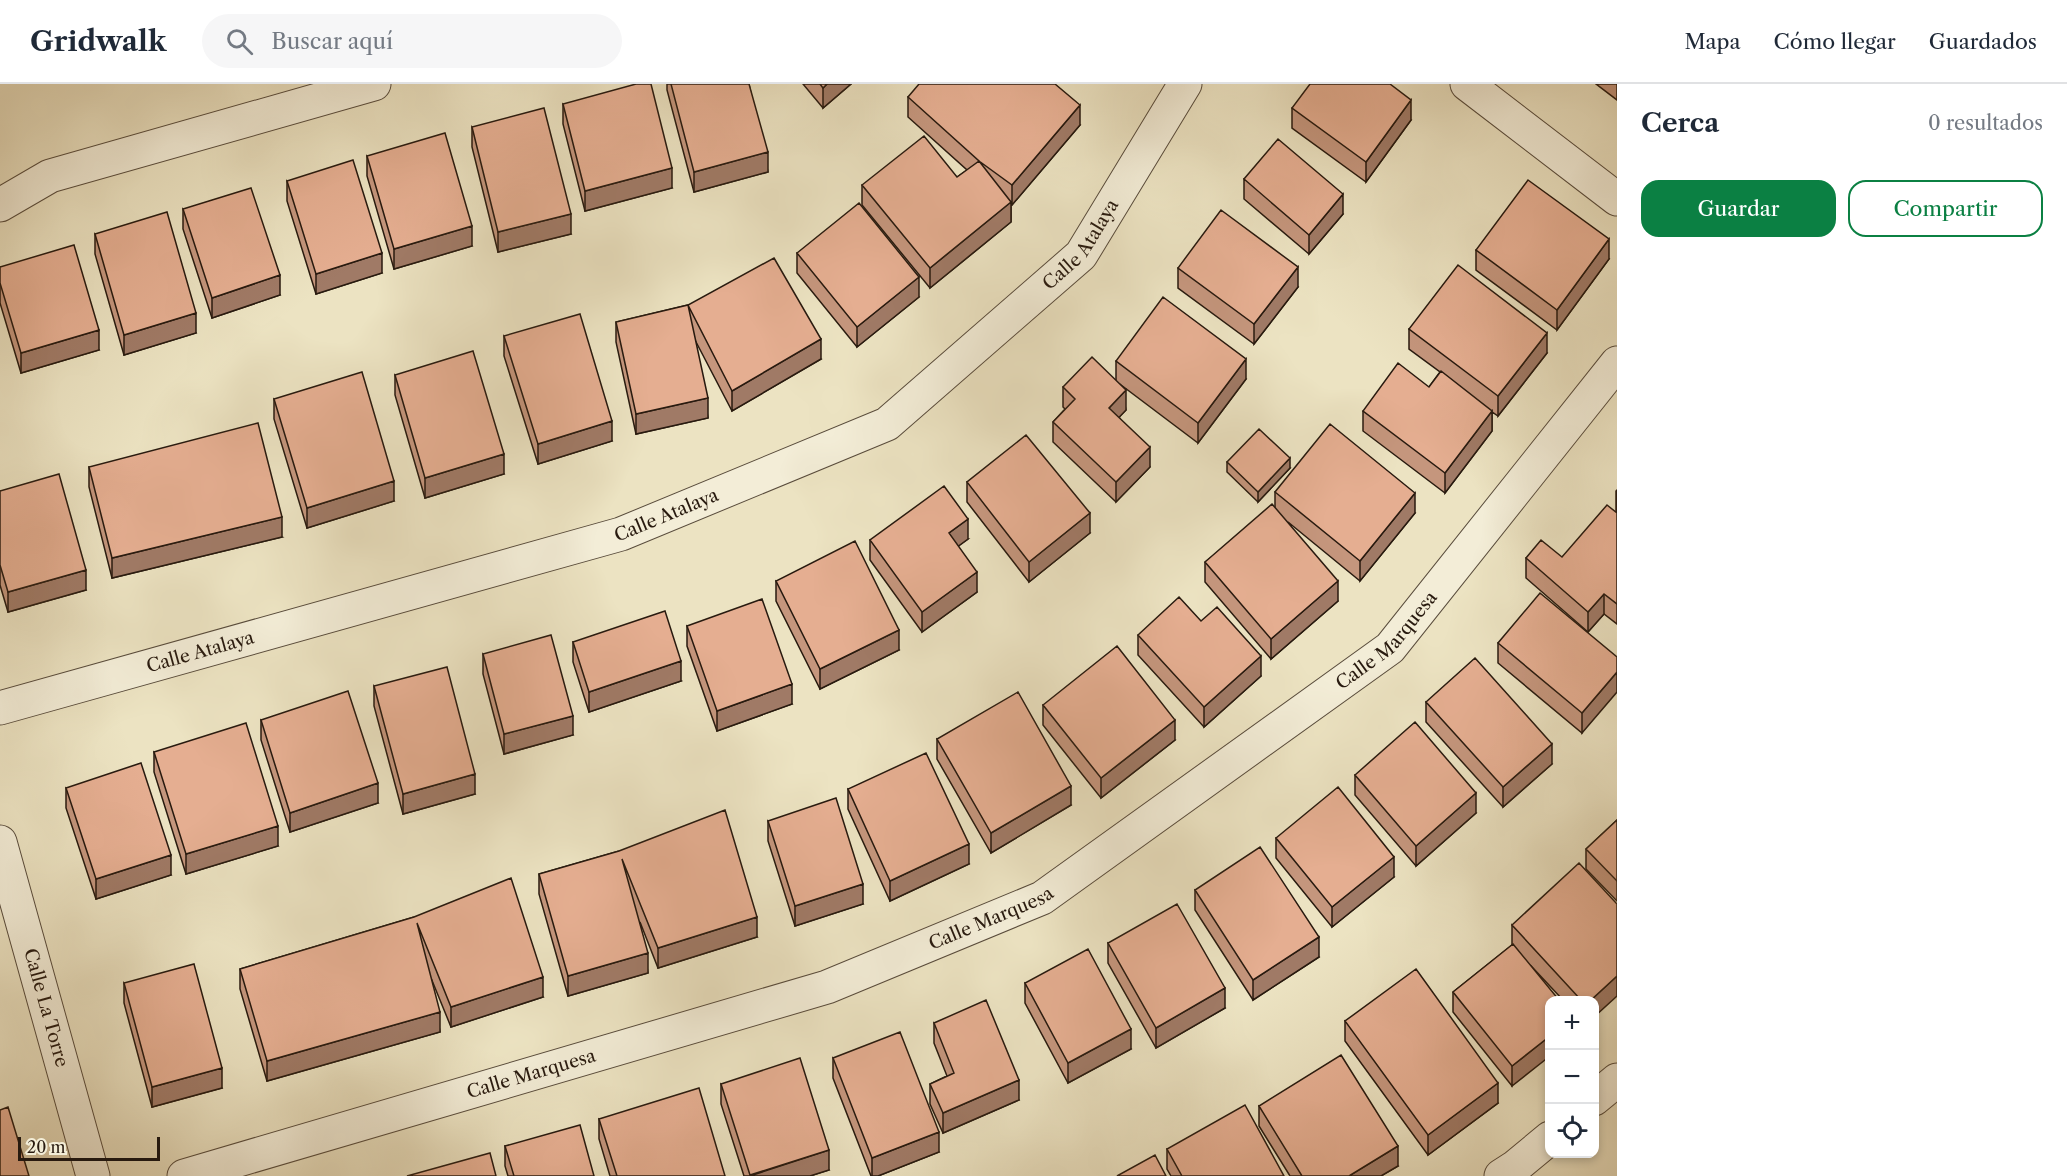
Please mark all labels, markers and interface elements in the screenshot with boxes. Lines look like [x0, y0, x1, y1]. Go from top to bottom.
search box [202, 14, 622, 68]
text: Gridwalk [30, 24, 166, 58]
icon: search [223, 25, 256, 58]
text: Buscar aquí [271, 28, 393, 55]
text: Mapa [1684, 29, 1741, 54]
text: Cómo llegar [1774, 29, 1896, 54]
text: Guardados [1929, 29, 2037, 54]
text: Cerca [1641, 107, 1719, 139]
text: 0 resultados [1928, 111, 2043, 135]
button: Guardar [1641, 180, 1836, 237]
button: Compartir [1848, 180, 2043, 237]
street label: Calle Atalaya [1038, 195, 1124, 294]
street label: Calle Atalaya [611, 484, 722, 547]
street label: Calle Marquesa [1332, 587, 1442, 694]
street label: Calle Atalaya [144, 626, 257, 677]
street label: Calle Marquesa [925, 882, 1058, 955]
street label: Calle La Torre [19, 946, 73, 1070]
map controls [1545, 996, 1599, 1158]
button: + [1545, 996, 1599, 1050]
street label: Calle Marquesa [464, 1044, 599, 1103]
button: − [1545, 1050, 1599, 1104]
button: locate [1545, 1104, 1599, 1158]
scale bar [18, 1134, 160, 1162]
text: 20 m [27, 1137, 66, 1157]

